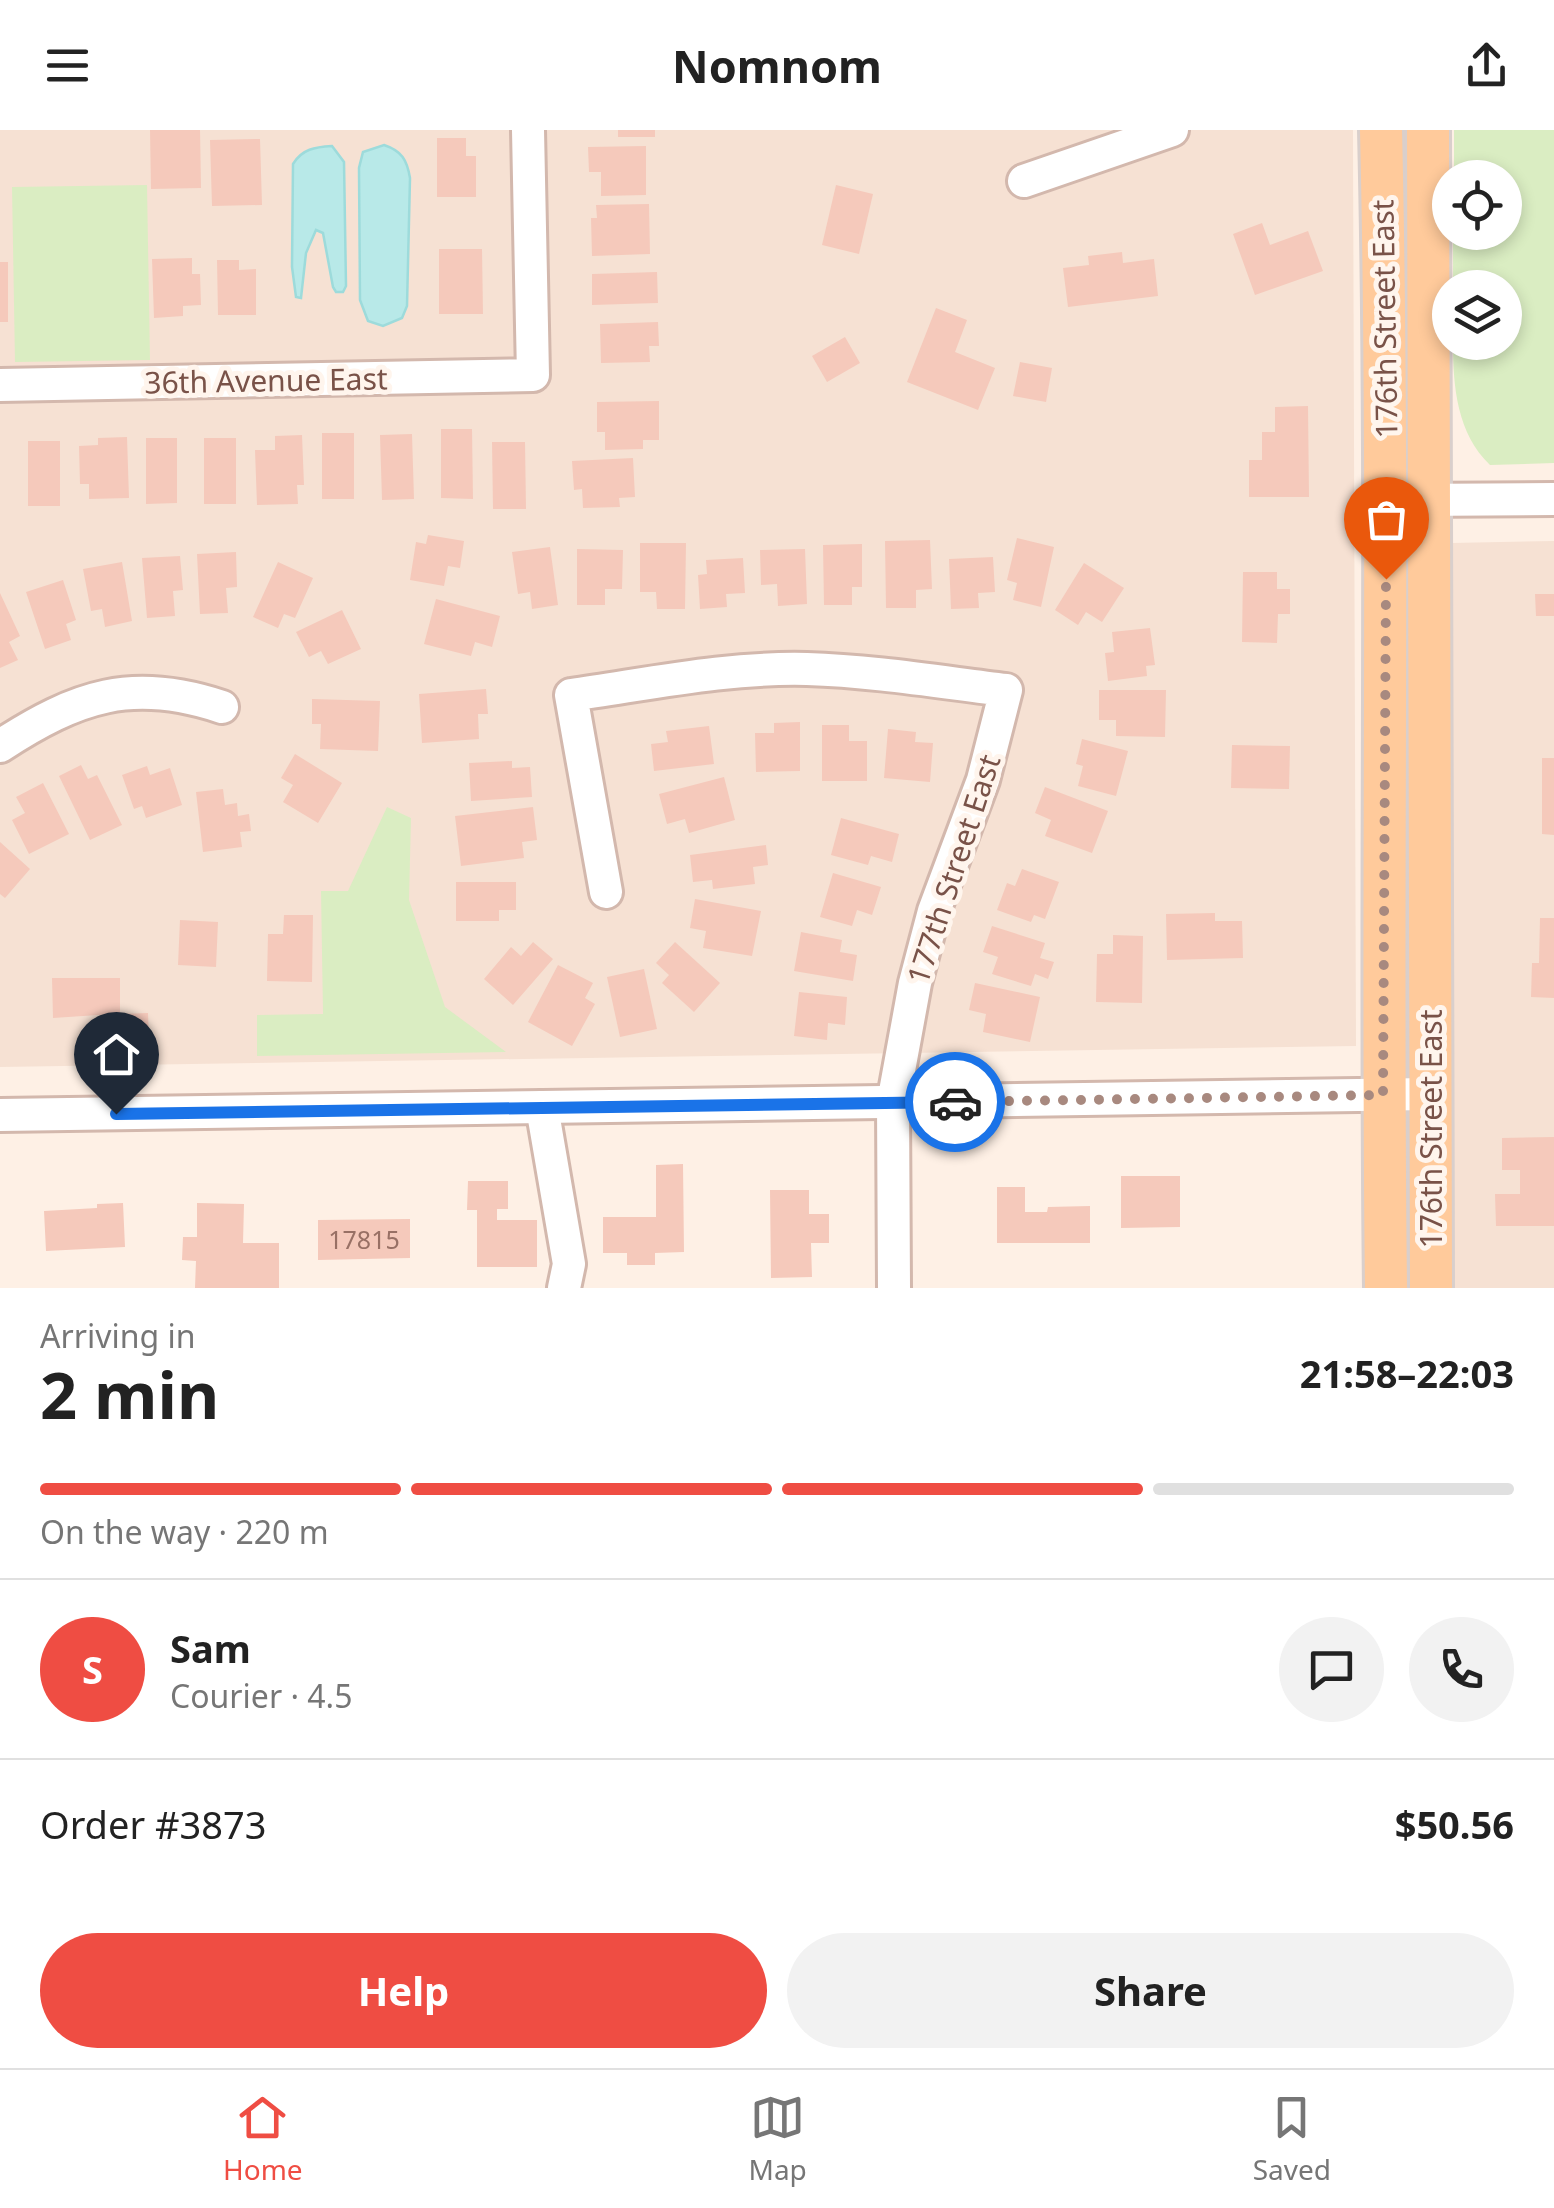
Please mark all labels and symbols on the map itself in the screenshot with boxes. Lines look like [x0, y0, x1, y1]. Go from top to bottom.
street label: 176th Street East [1361, 199, 1407, 439]
street label: 36th Avenue East [144, 357, 388, 403]
pin [1344, 477, 1429, 580]
street label: 177th Street East [897, 749, 1009, 989]
street label: 176th Street East [1410, 1009, 1451, 1248]
pin [74, 1012, 159, 1115]
courier [905, 1052, 1005, 1152]
house number: 17815 [328, 1222, 400, 1256]

